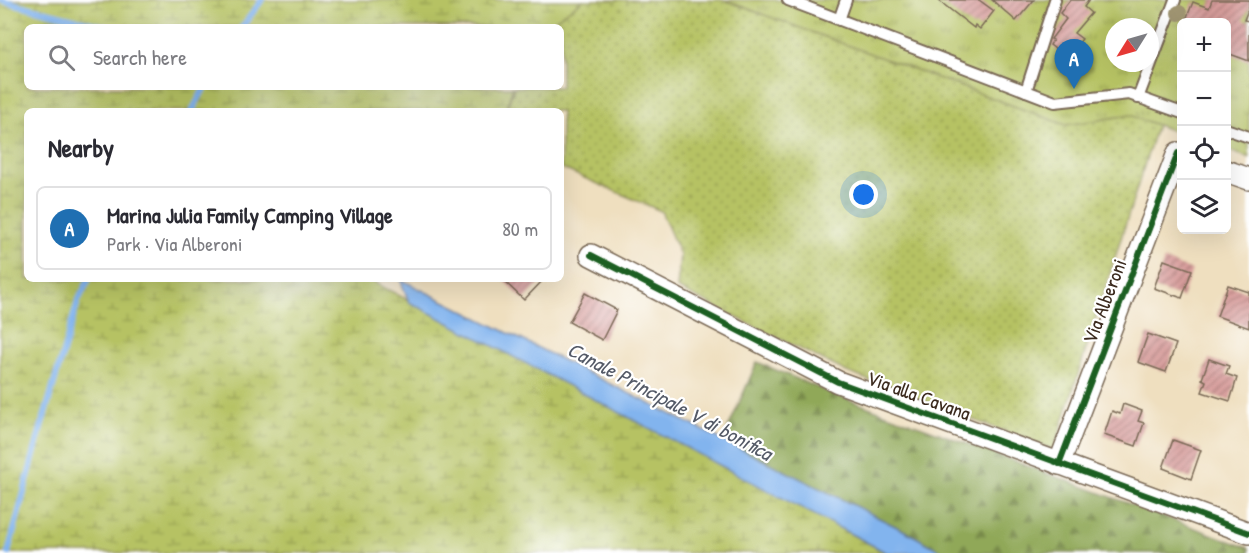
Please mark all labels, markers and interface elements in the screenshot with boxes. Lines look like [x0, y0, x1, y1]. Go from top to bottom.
north arrow [1105, 18, 1159, 72]
map controls [1177, 18, 1231, 234]
button: + [1177, 18, 1231, 72]
search box [24, 24, 564, 90]
pin: A [1054, 40, 1094, 89]
icon: search [45, 41, 78, 74]
text: Search here [93, 42, 187, 72]
button: − [1177, 72, 1231, 126]
button: locate [1177, 126, 1231, 180]
text: Nearby [48, 130, 114, 165]
your location [849, 180, 878, 209]
button: layers [1177, 180, 1231, 234]
text: Marina Julia Family Camping Village [107, 200, 393, 230]
text: A [65, 215, 74, 242]
text: 80 m [502, 215, 538, 242]
text: Park · Via Alberoni [107, 230, 242, 257]
street label: Via Alberoni [1075, 255, 1133, 347]
water label: Canale Principale V di bonifica [563, 335, 780, 469]
street label: Via alla Cavana [863, 364, 975, 426]

